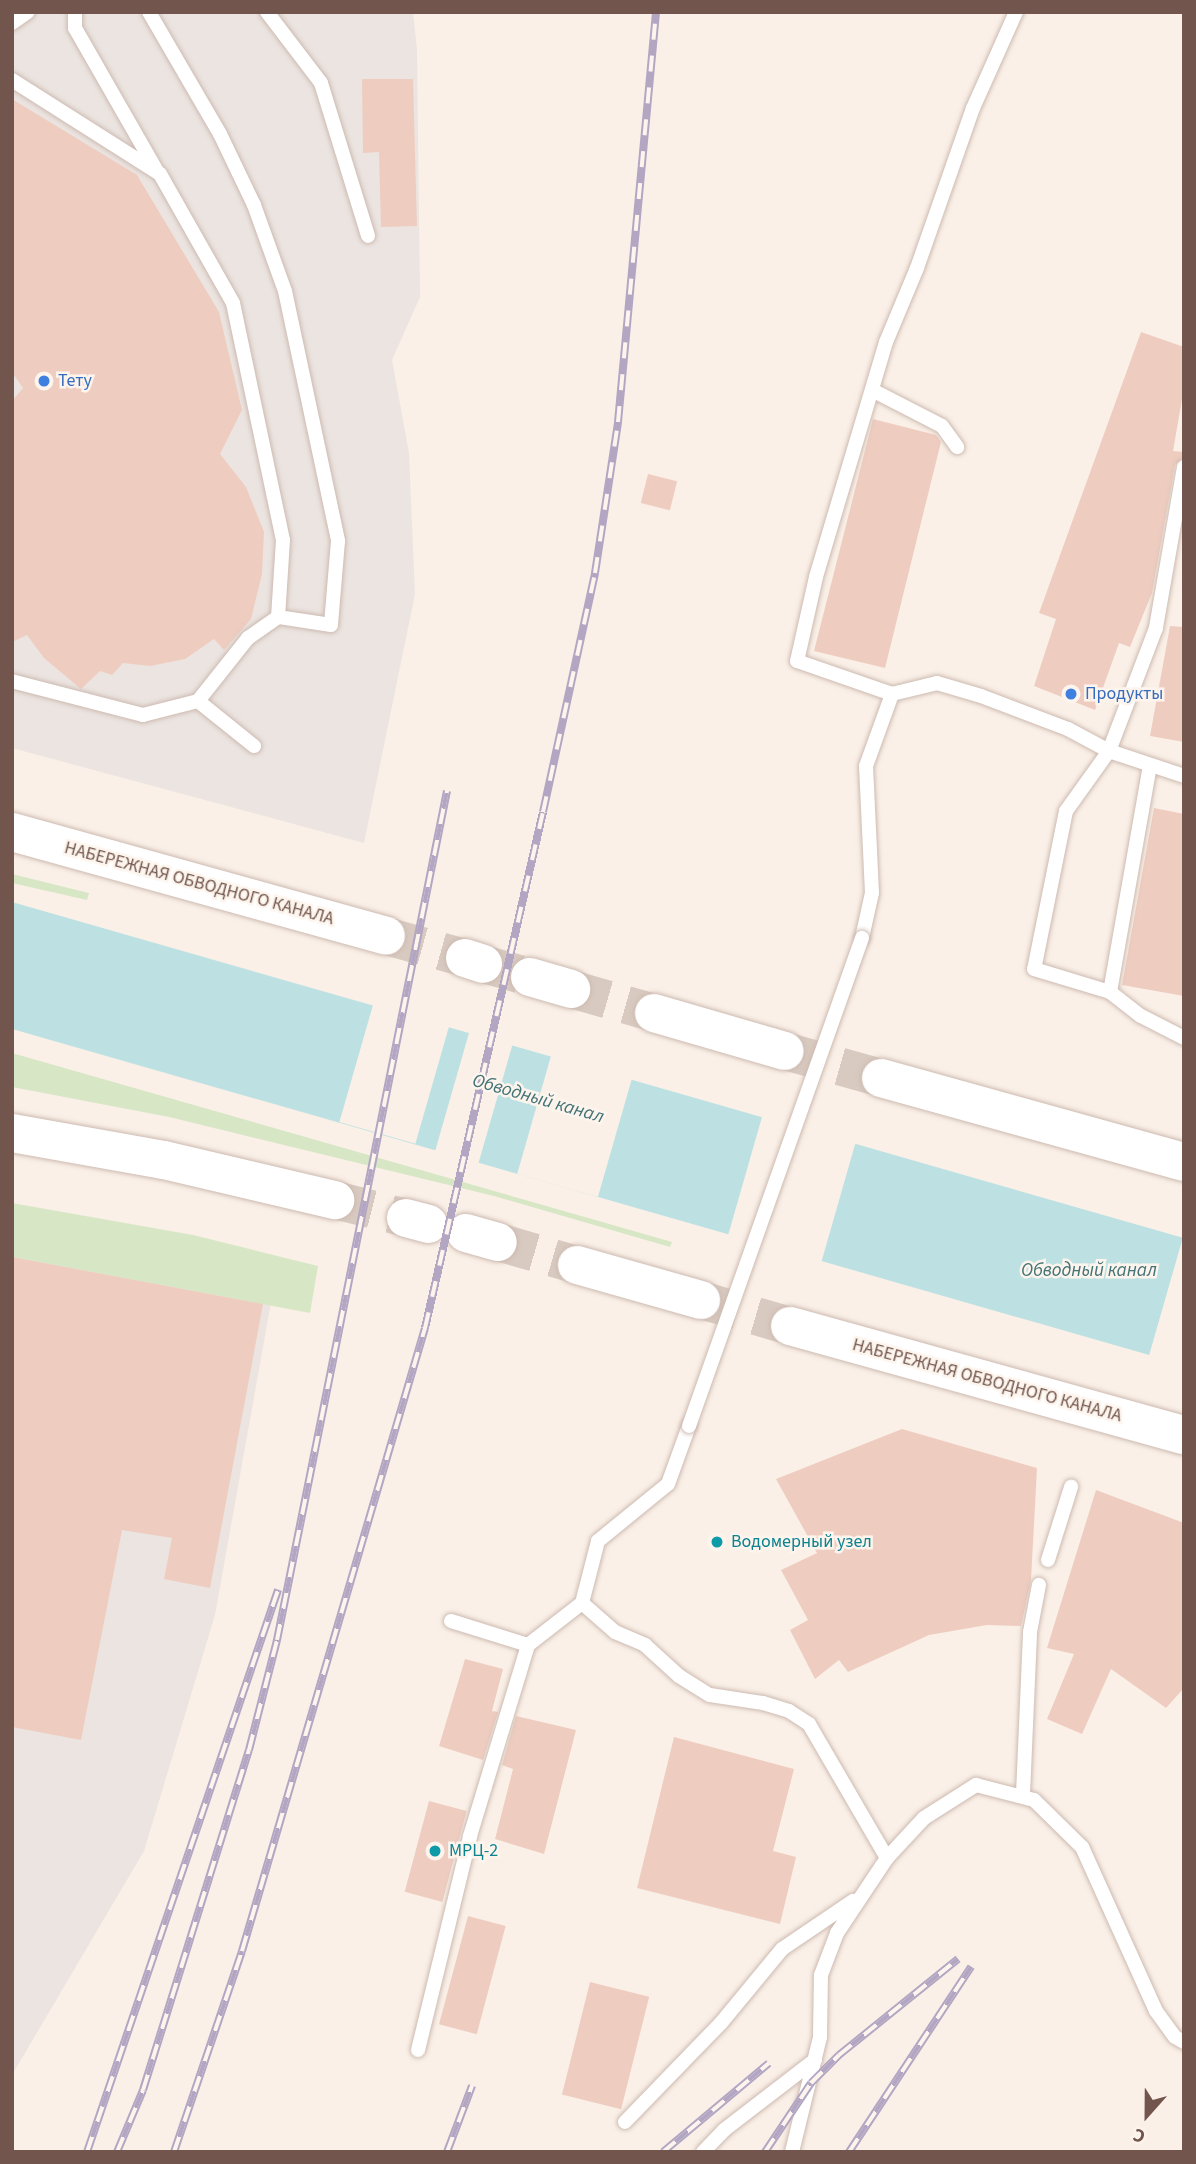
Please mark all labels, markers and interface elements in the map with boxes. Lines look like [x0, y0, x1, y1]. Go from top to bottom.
place label: Тету [58, 370, 92, 392]
marker: Тету [36, 373, 52, 389]
place label: Продукты [1085, 683, 1163, 705]
marker: Продукты [1063, 686, 1079, 702]
street label: НАБЕРЕЖНАЯ ОБВОДНОГО КАНАЛА [62, 838, 336, 930]
water label: Обводный канал [469, 1069, 607, 1129]
water label: Обводный канал [1021, 1260, 1157, 1282]
street label: НАБЕРЕЖНАЯ ОБВОДНОГО КАНАЛА [850, 1335, 1124, 1427]
place label: Водомерный узел [731, 1531, 872, 1553]
marker: Водомерный узел [709, 1534, 725, 1550]
place label: МРЦ-2 [449, 1840, 498, 1862]
marker: МРЦ-2 [427, 1843, 443, 1859]
north arrow [1112, 2080, 1182, 2150]
text: С [1129, 2120, 1149, 2150]

